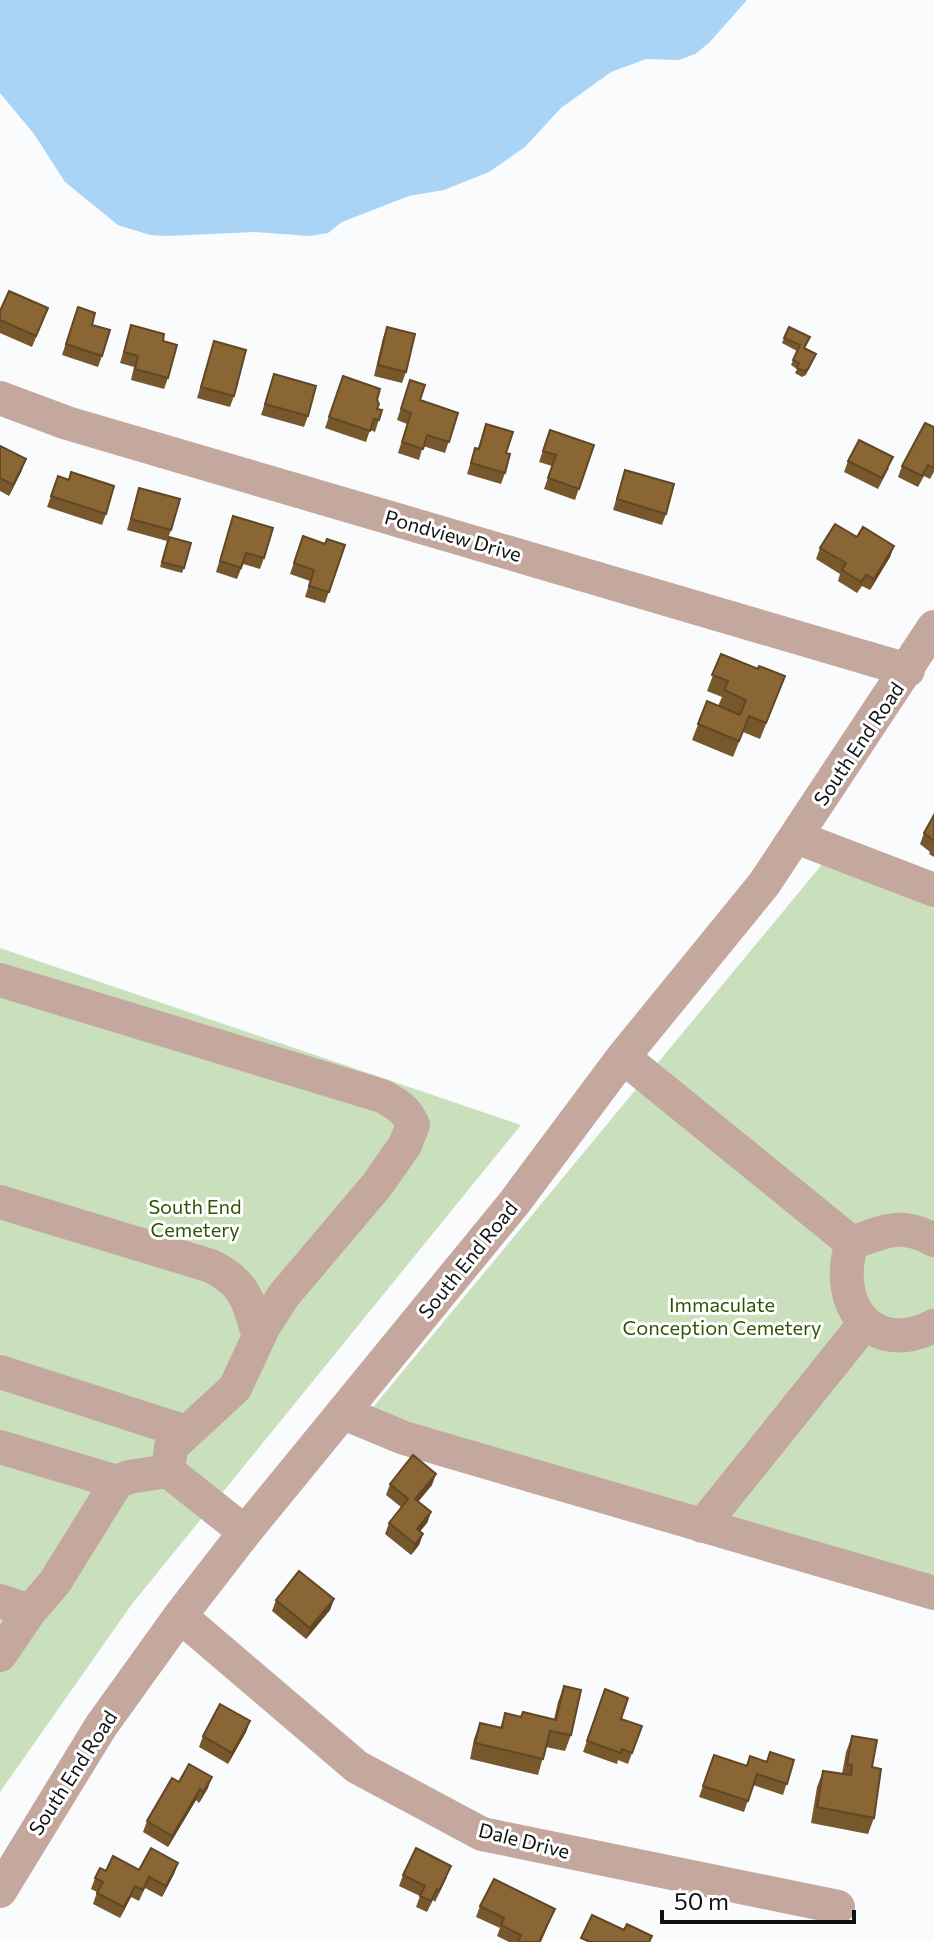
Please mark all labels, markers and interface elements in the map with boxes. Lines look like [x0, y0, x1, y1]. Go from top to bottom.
street label: Pondview Drive [382, 504, 524, 566]
street label: South End Road [808, 677, 908, 810]
park label: South End Cemetery [148, 1194, 242, 1241]
street label: South End Road [413, 1196, 522, 1323]
park label: Immaculate Conception Cemetery [623, 1292, 821, 1339]
street label: South End Road [23, 1706, 121, 1839]
street label: Dale Drive [476, 1817, 572, 1863]
scale bar [662, 1874, 854, 1924]
text: 50 m [674, 1886, 729, 1915]

